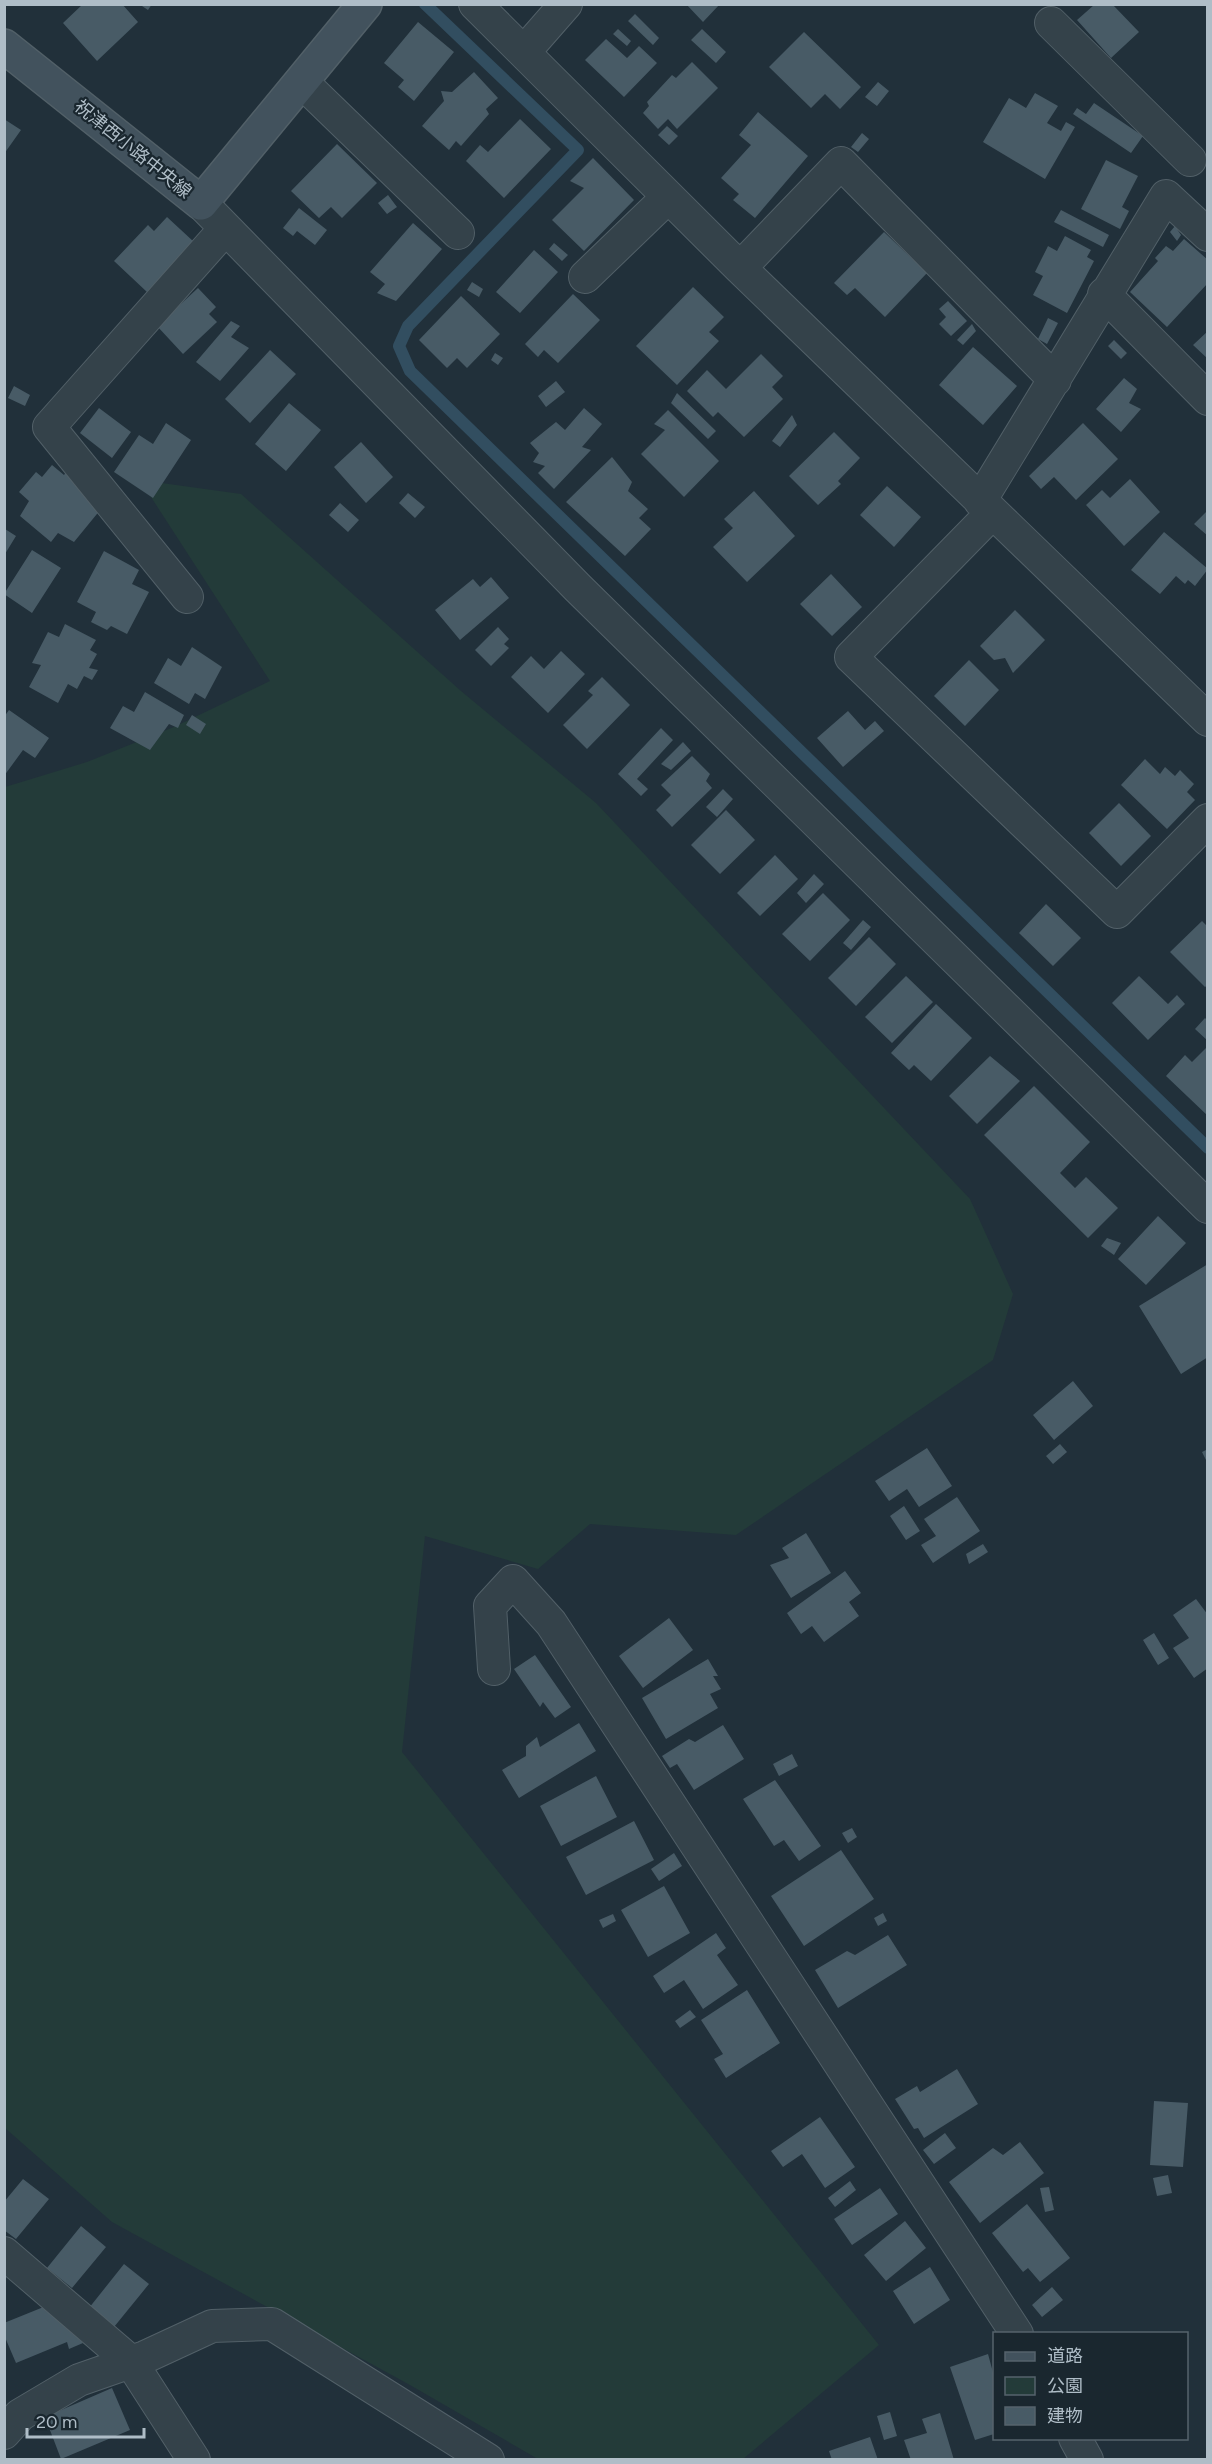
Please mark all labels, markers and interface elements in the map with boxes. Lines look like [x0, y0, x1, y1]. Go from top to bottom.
street label: 祝津西小路中央線 [70, 95, 196, 203]
legend [993, 2332, 1188, 2440]
text: 道路 [1047, 2345, 1083, 2367]
text: 公園 [1047, 2375, 1083, 2397]
scale bar [27, 2401, 144, 2439]
text: 建物 [1047, 2405, 1083, 2427]
text: 20 m [36, 2411, 77, 2433]

